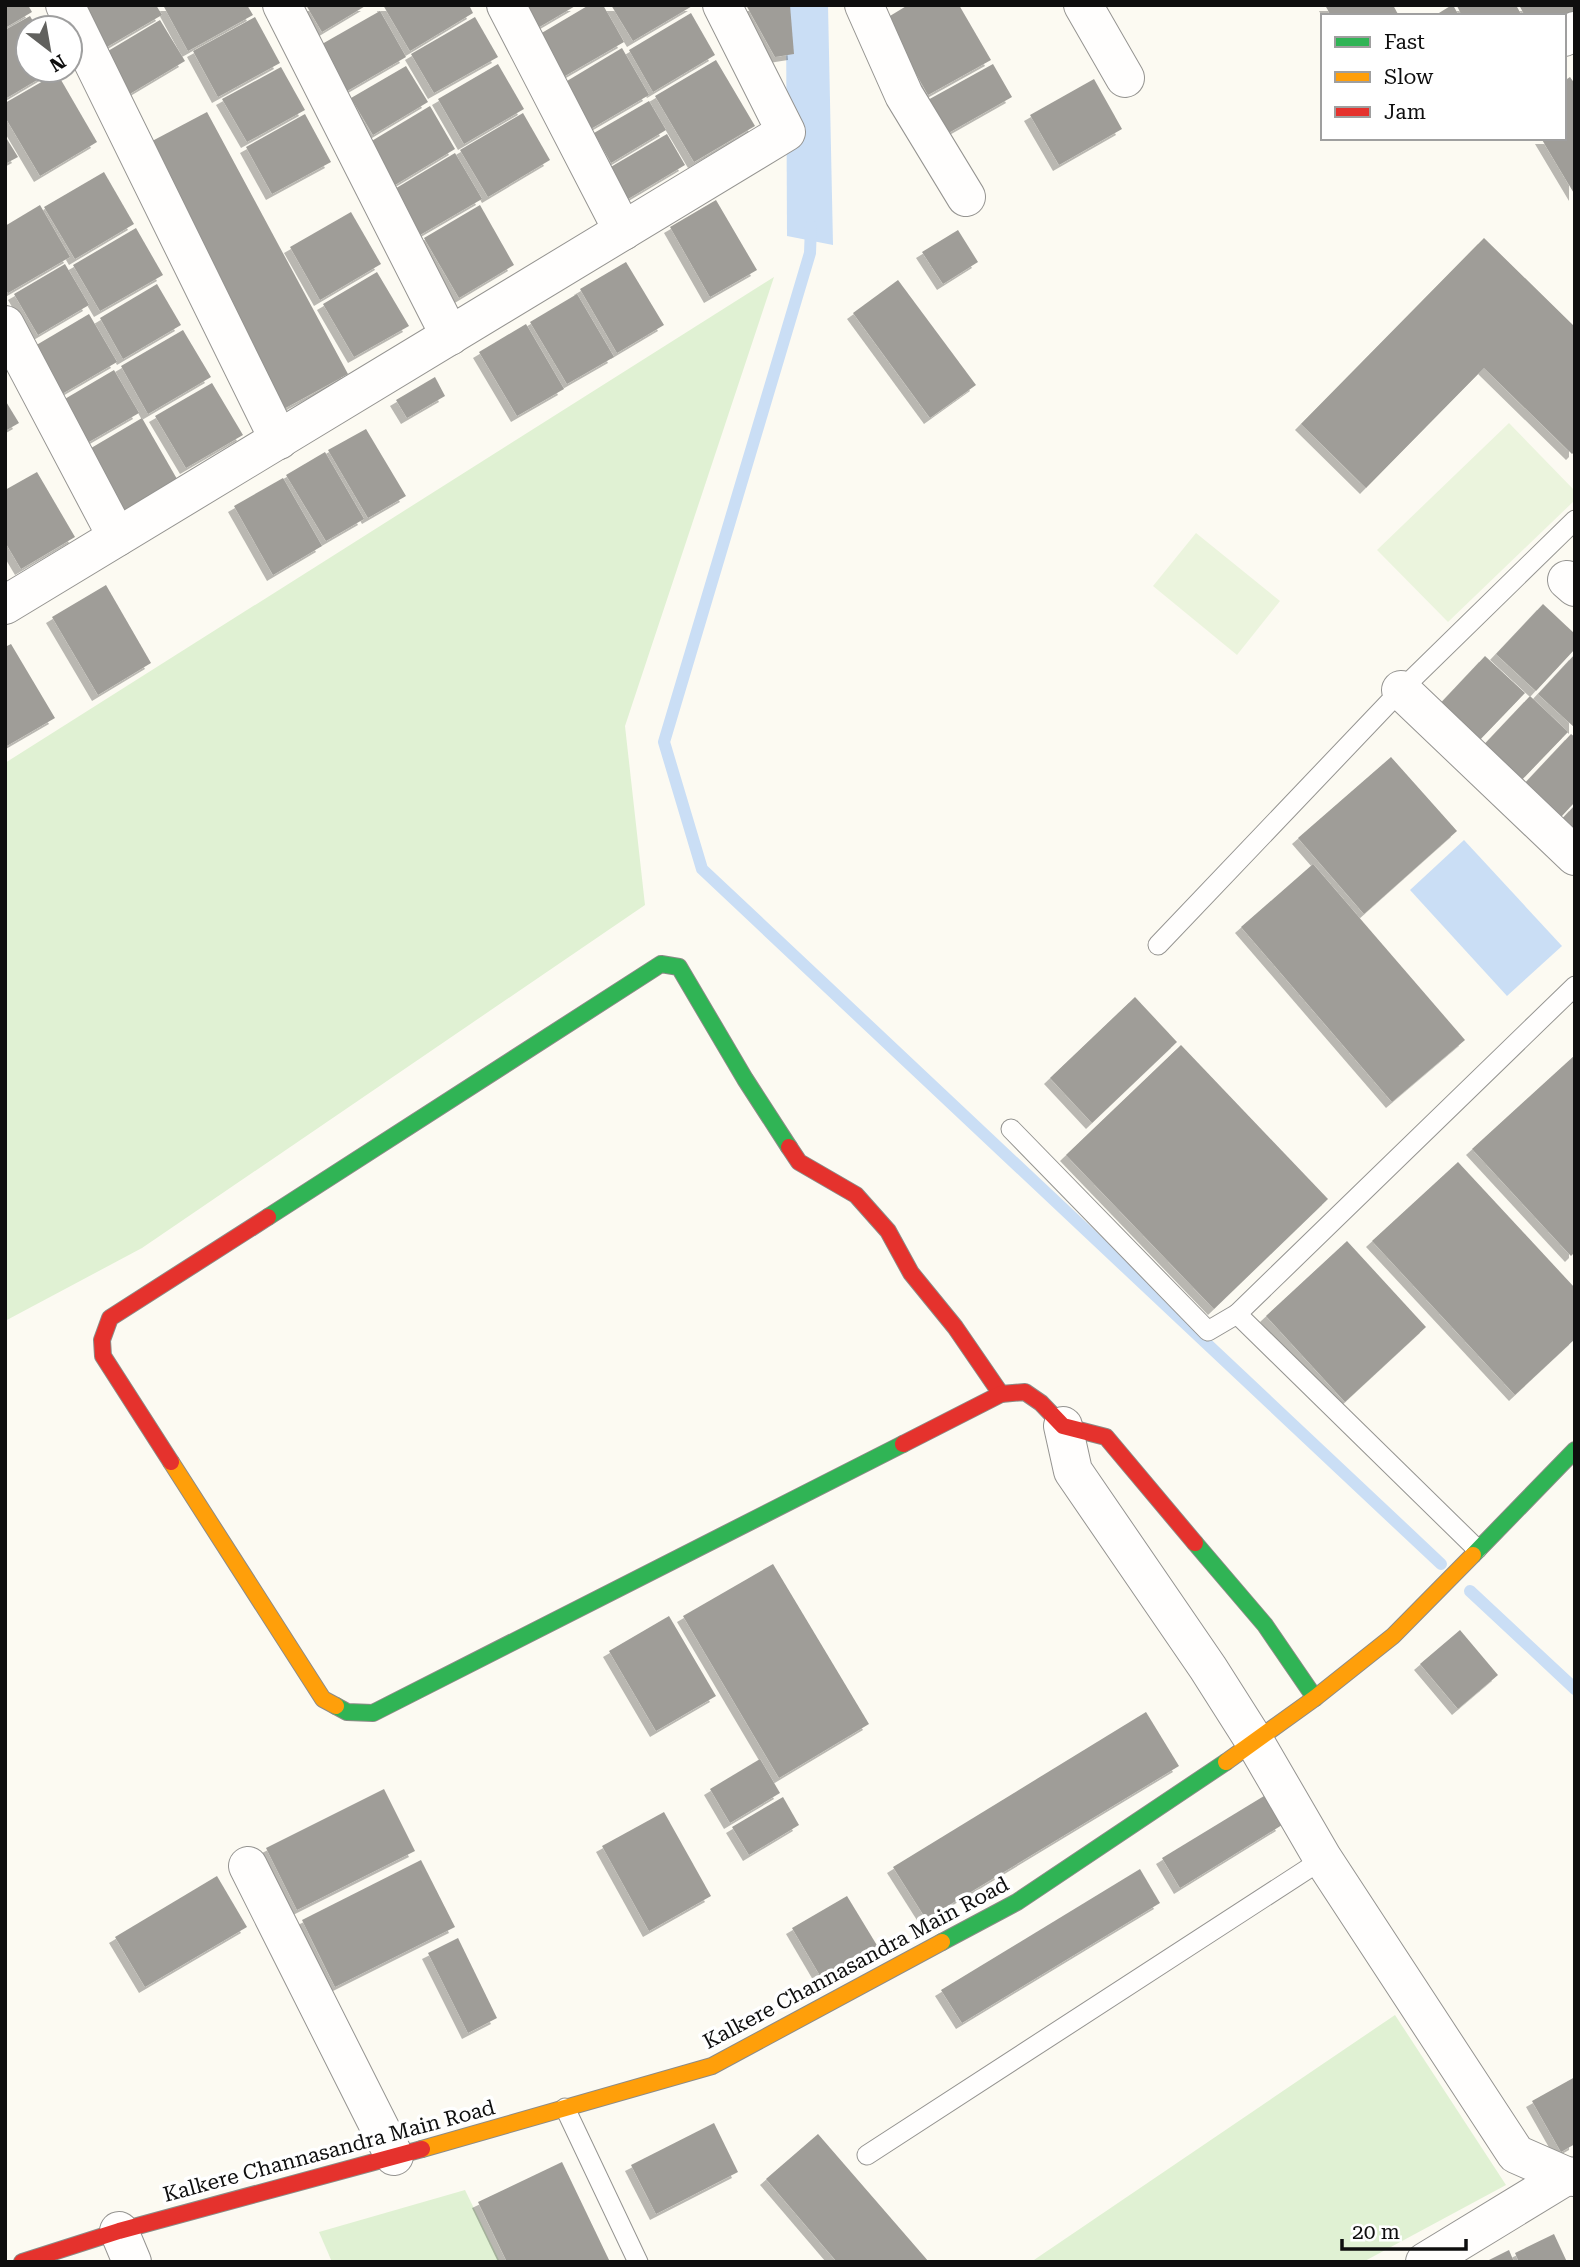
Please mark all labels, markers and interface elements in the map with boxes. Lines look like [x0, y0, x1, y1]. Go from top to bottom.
north arrow [14, 14, 84, 84]
legend [1321, 14, 1566, 140]
text: Fast [1384, 30, 1425, 54]
text: N [45, 50, 70, 77]
text: Slow [1384, 65, 1434, 89]
text: Jam [1384, 100, 1426, 124]
street label: Kalkere Channasandra Main Road [699, 1872, 1013, 2054]
street label: Kalkere Channasandra Main Road [160, 2095, 498, 2207]
scale bar [1342, 2208, 1466, 2252]
text: 20 m [1352, 2220, 1400, 2244]

